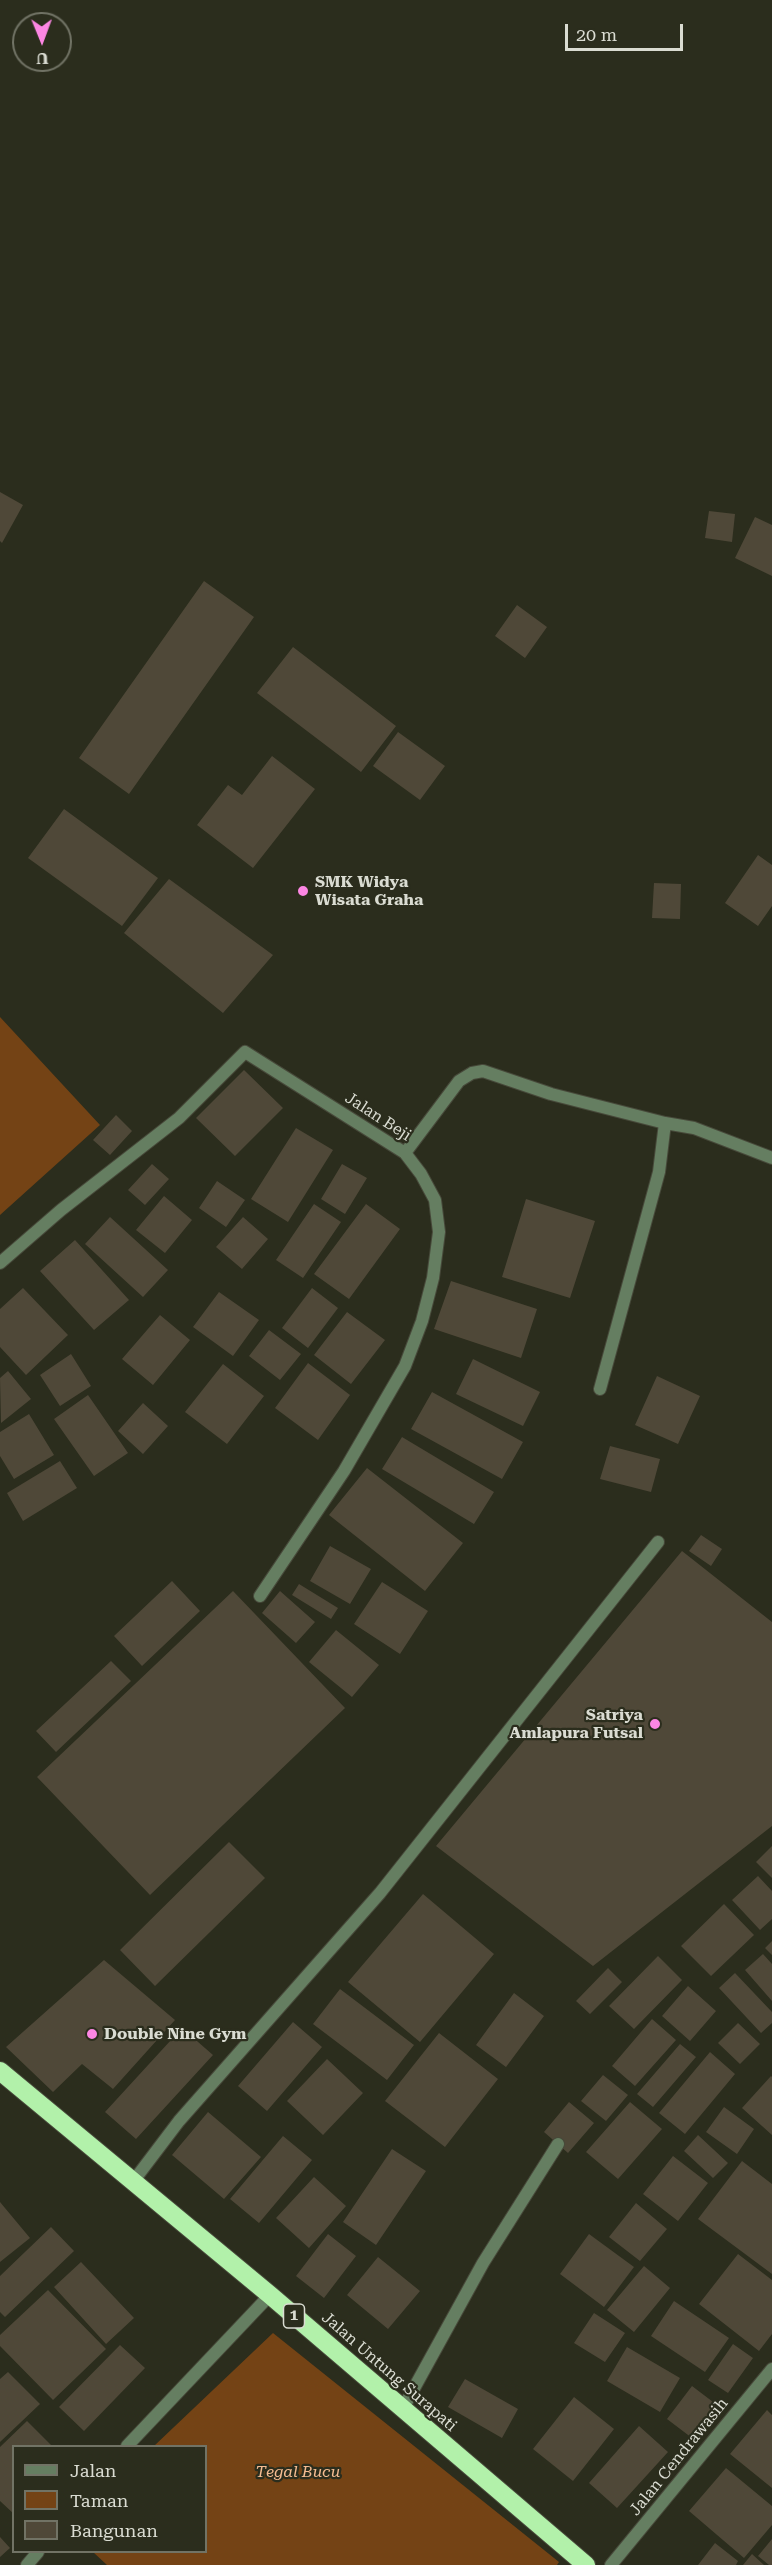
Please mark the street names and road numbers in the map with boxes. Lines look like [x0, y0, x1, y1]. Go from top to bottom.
street label: Jalan Beji [341, 1089, 415, 1145]
road number: 1 [284, 2304, 304, 2328]
street label: Jalan Untung Surapati [318, 2308, 460, 2436]
street label: Jalan Cendrawasih [626, 2394, 732, 2520]

